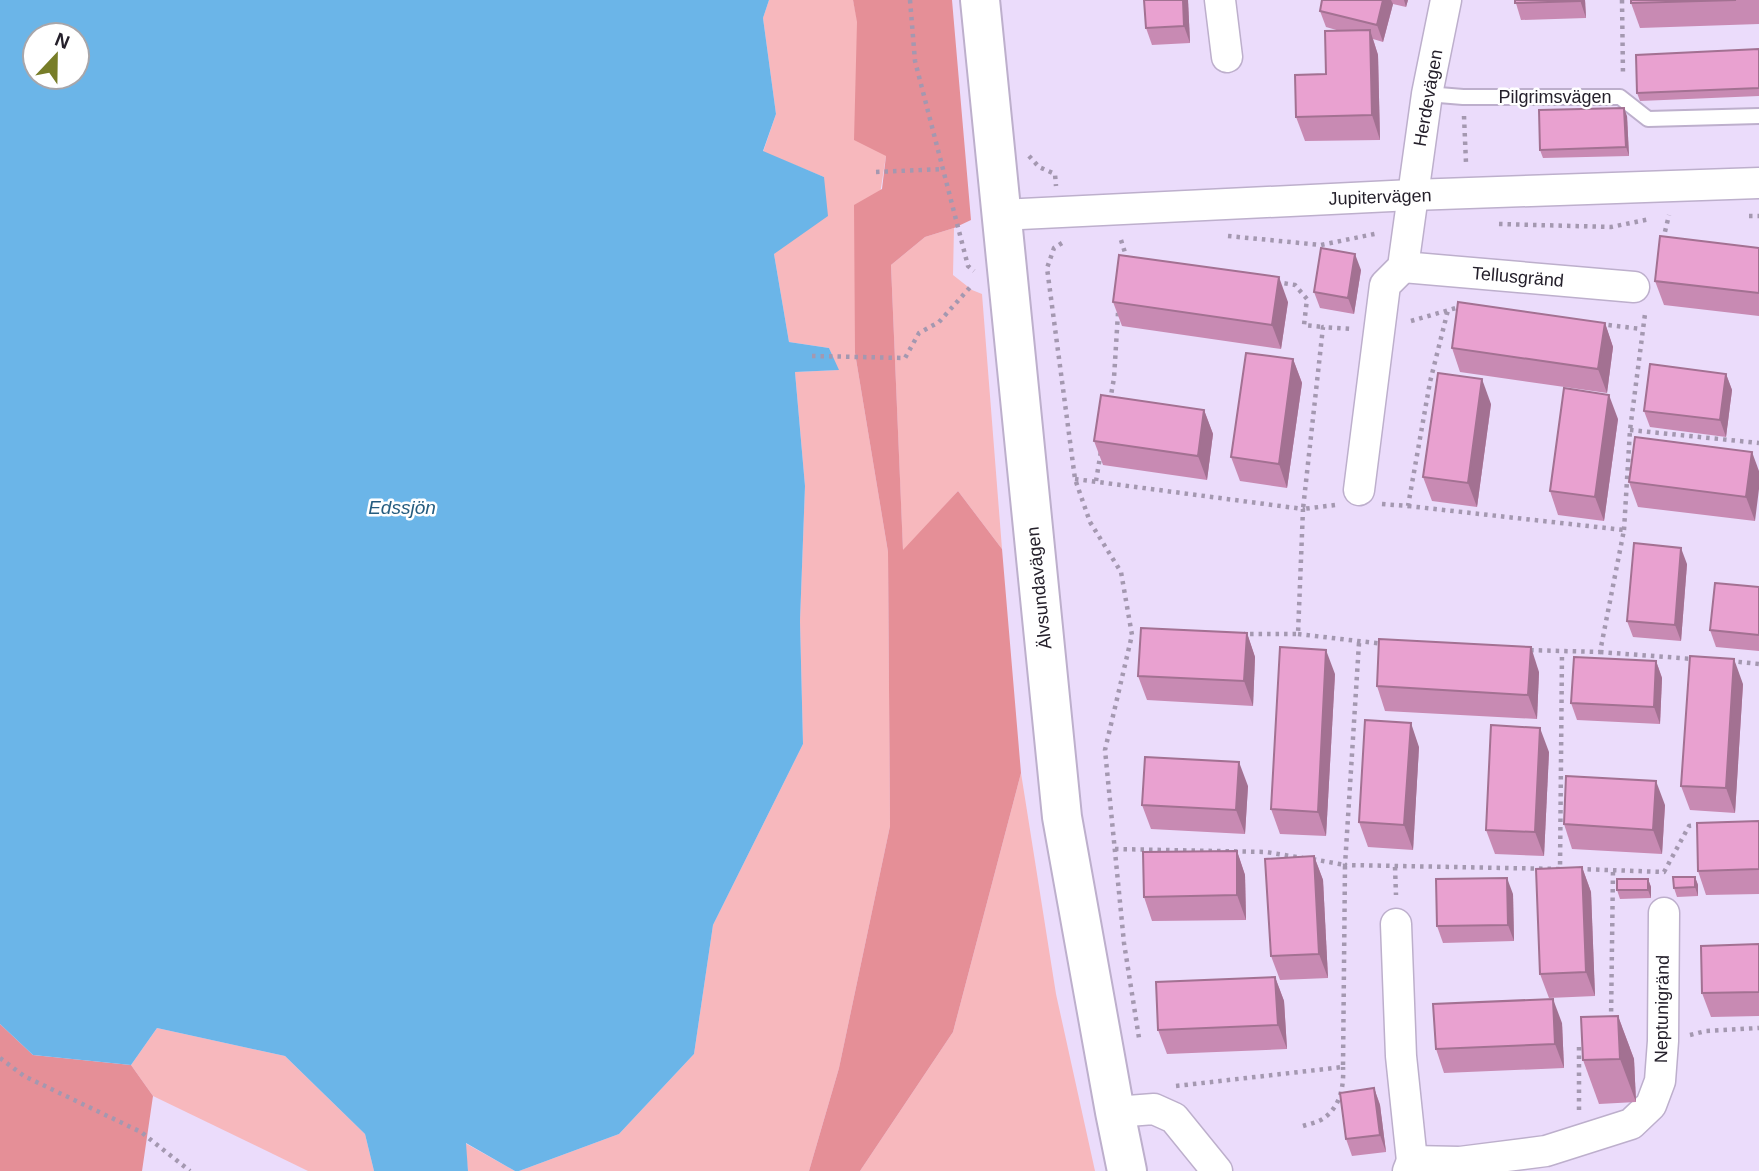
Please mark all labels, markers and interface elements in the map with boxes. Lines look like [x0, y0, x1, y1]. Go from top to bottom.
north arrow [21, 21, 91, 91]
text: N [52, 28, 72, 53]
street label: Herdevägen [1410, 48, 1446, 148]
street label: Pilgrimsvägen [1498, 87, 1612, 107]
street label: Jupitervägen [1328, 185, 1432, 209]
street label: Tellusgränd [1471, 263, 1565, 291]
water label: Edssjön [368, 497, 436, 518]
street label: Älvsundavägen [1023, 526, 1055, 650]
street label: Neptunigränd [1651, 955, 1673, 1063]

